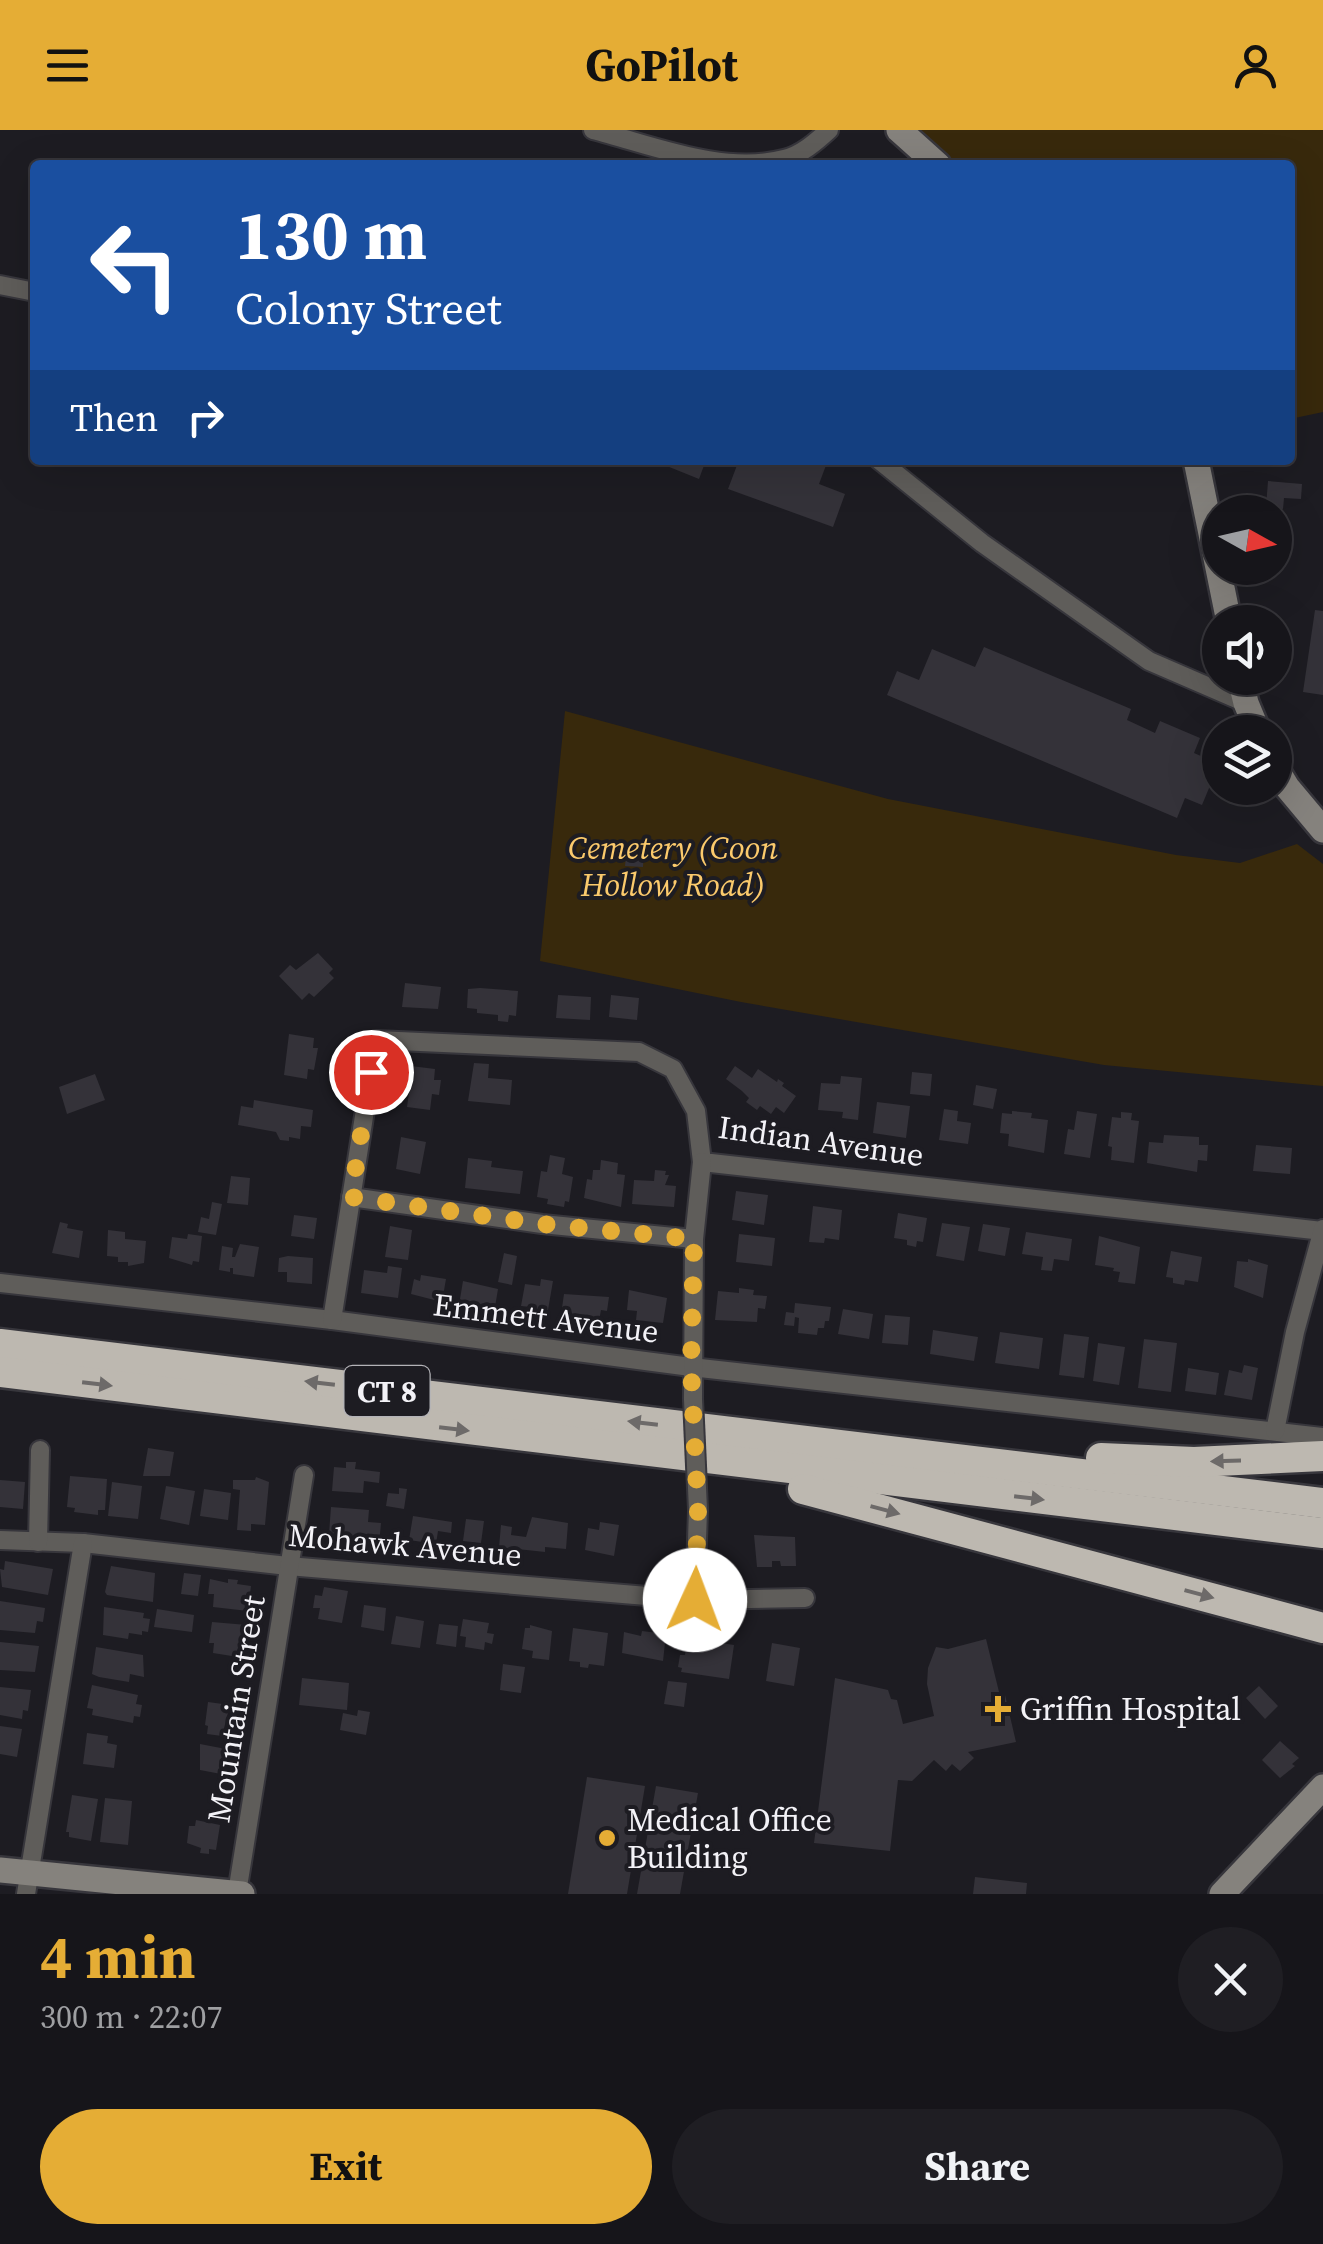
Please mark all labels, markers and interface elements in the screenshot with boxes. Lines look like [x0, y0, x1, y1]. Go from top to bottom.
text: GoPilot [585, 34, 738, 96]
icon: menu [40, 38, 95, 93]
icon: person [1228, 38, 1283, 93]
text: 130 m [235, 186, 427, 282]
icon: left [70, 200, 200, 330]
text: Colony Street [235, 277, 502, 339]
icon: right [178, 390, 233, 445]
text: Then [70, 392, 158, 444]
north arrow [1202, 495, 1292, 585]
map controls [1202, 495, 1292, 805]
button: sound [1202, 605, 1292, 695]
button: layers [1202, 715, 1292, 805]
park label: Cemetery (Coon Hollow Road) [568, 826, 778, 907]
pin [329, 1030, 414, 1115]
icon: arrive [344, 1045, 399, 1100]
street label: Indian Avenue [715, 1105, 927, 1177]
street label: Emmett Avenue [431, 1282, 661, 1354]
road number: CT 8 [344, 1366, 430, 1416]
one-way arrow [304, 1375, 336, 1391]
one-way arrow [81, 1376, 113, 1392]
one-way arrow [626, 1415, 658, 1431]
one-way arrow [439, 1421, 470, 1437]
one-way arrow [1209, 1454, 1241, 1470]
one-way arrow [1014, 1490, 1045, 1506]
one-way arrow [870, 1502, 901, 1518]
street label: Mohawk Avenue [286, 1513, 524, 1577]
position arrow [643, 1548, 747, 1652]
one-way arrow [1184, 1586, 1215, 1602]
street label: Mountain Street [196, 1592, 276, 1826]
place label: Griffin Hospital [1020, 1687, 1241, 1731]
marker: Griffin Hospital [985, 1696, 1011, 1722]
place label: Medical Office Building [627, 1798, 832, 1879]
marker: Medical Office Building [596, 1827, 618, 1849]
text: 4 min [40, 1916, 196, 1998]
button: close [1178, 1927, 1283, 2032]
text: 300 m · 22:07 [40, 1995, 222, 2039]
button: Exit [40, 2109, 652, 2224]
button: Share [672, 2109, 1283, 2224]

